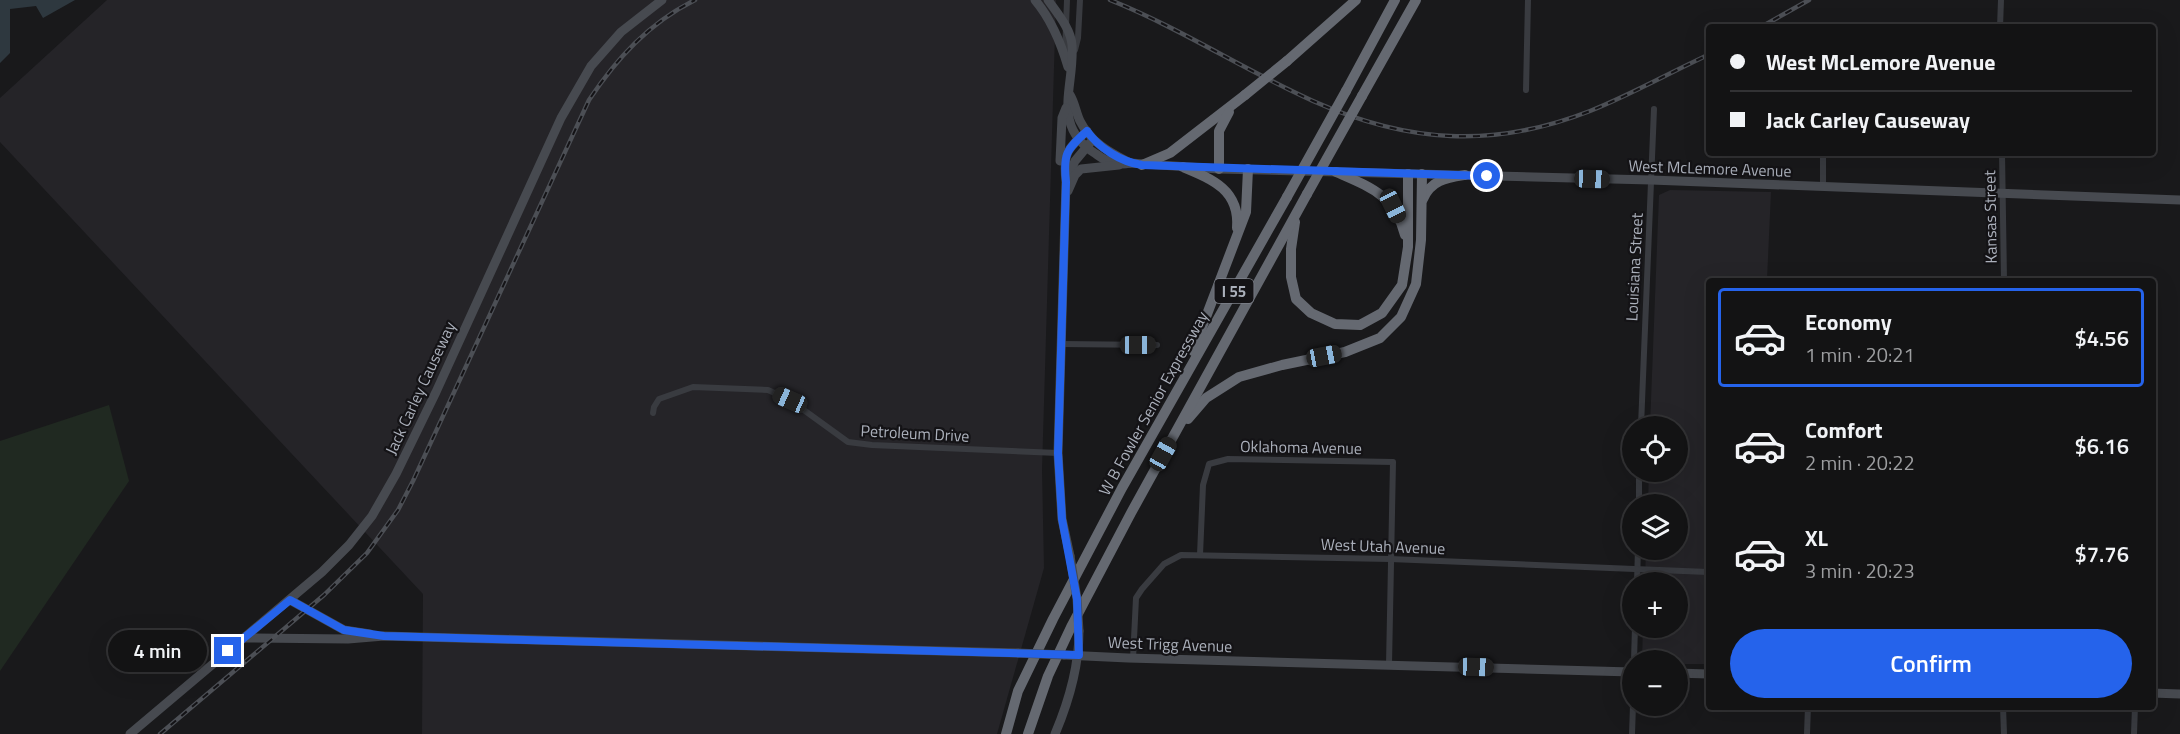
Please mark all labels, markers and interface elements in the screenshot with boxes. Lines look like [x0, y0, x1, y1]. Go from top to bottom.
text: West McLemore Avenue [1766, 45, 1996, 79]
text: Jack Carley Causeway [1766, 103, 1970, 137]
street label: West McLemore Avenue [1628, 153, 1792, 183]
route start [1473, 162, 1500, 189]
car [1574, 169, 1610, 189]
street label: Kansas Street [1977, 170, 2003, 264]
car [1377, 186, 1409, 226]
street label: Louisiana Street [1619, 212, 1649, 322]
road number: I 55 [1214, 279, 1254, 303]
text: Economy [1805, 305, 1892, 339]
street label: W B Fowler Senior Expressway [1092, 306, 1214, 500]
icon: car [1733, 311, 1787, 365]
street label: Jack Carley Causeway [379, 317, 461, 458]
text: $4.56 [2074, 321, 2129, 355]
car [1120, 336, 1156, 354]
text: 1 min · 20:21 [1805, 339, 1915, 370]
car [1305, 344, 1343, 368]
car [770, 384, 810, 416]
text: Comfort [1805, 413, 1883, 447]
map controls [1622, 416, 1688, 716]
button: locate [1622, 416, 1688, 482]
street label: Petroleum Drive [860, 418, 970, 448]
icon: car [1733, 419, 1787, 473]
text: $6.16 [2074, 429, 2129, 463]
car [1146, 434, 1180, 474]
street label: Oklahoma Avenue [1240, 434, 1362, 460]
text: 2 min · 20:22 [1805, 447, 1915, 478]
button: layers [1622, 494, 1688, 560]
text: XL [1805, 521, 1828, 555]
icon: car [1733, 527, 1787, 581]
street label: West Utah Avenue [1320, 532, 1446, 560]
text: $7.76 [2074, 537, 2129, 571]
text: 3 min · 20:23 [1805, 555, 1915, 586]
button: + [1622, 572, 1688, 638]
button: Confirm [1730, 629, 2132, 698]
callout: 4 min [108, 630, 207, 672]
street label: West Trigg Avenue [1107, 630, 1233, 658]
text: 4 min [133, 635, 182, 666]
route end [214, 637, 241, 664]
button: − [1622, 650, 1688, 716]
car [1458, 657, 1494, 677]

